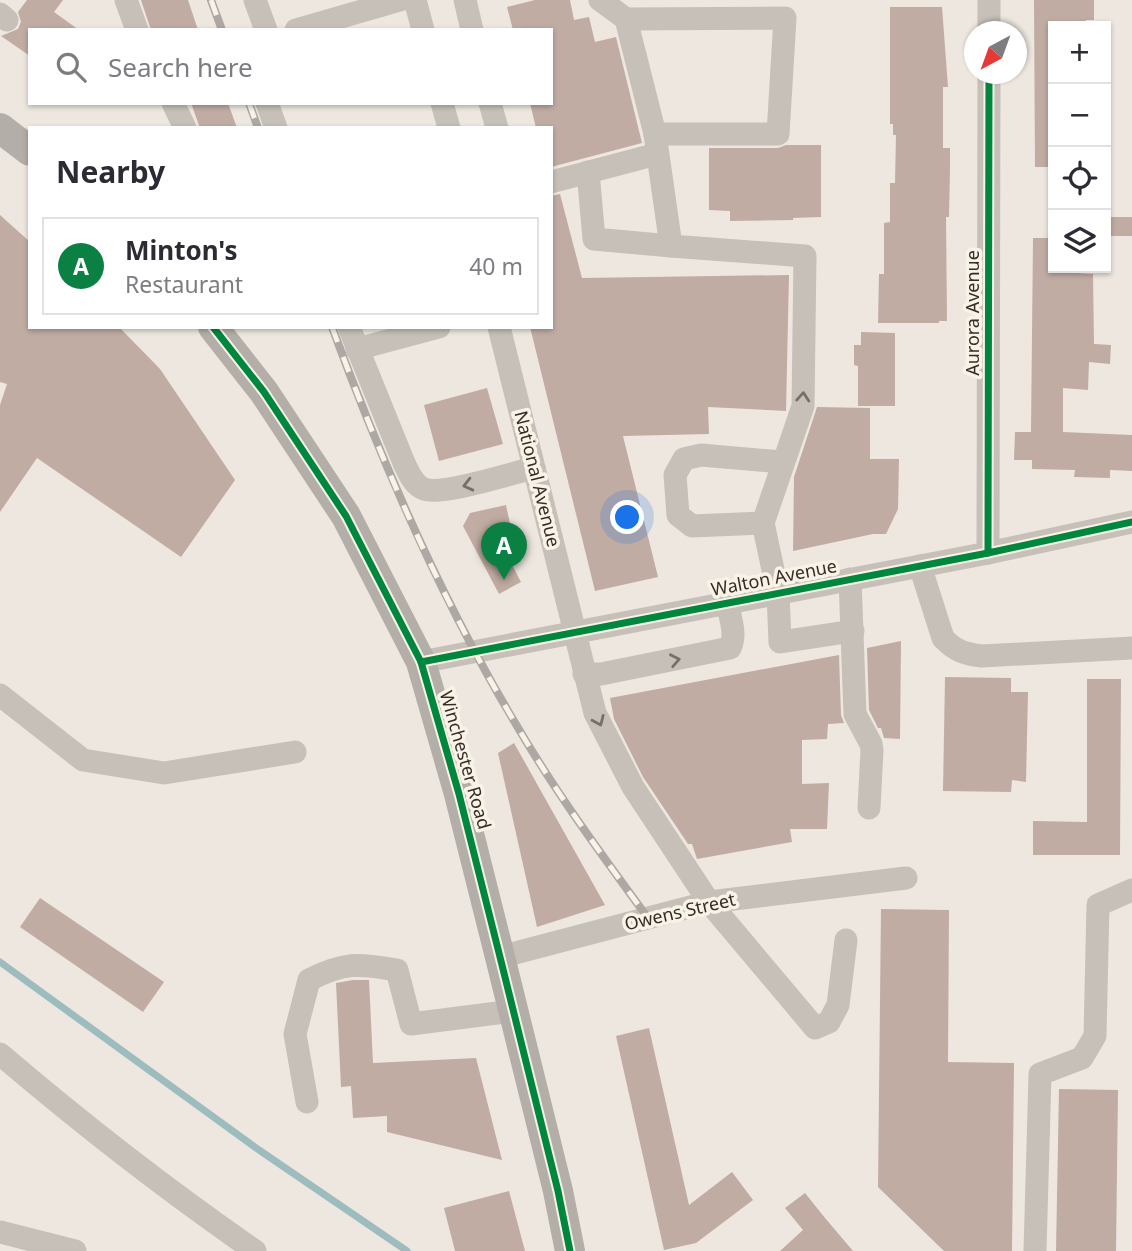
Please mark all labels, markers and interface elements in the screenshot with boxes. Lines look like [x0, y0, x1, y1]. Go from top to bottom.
north arrow [964, 21, 1027, 84]
map controls [1048, 21, 1111, 273]
button: + [1048, 21, 1111, 84]
search box [28, 28, 553, 105]
icon: search [52, 48, 90, 86]
text: Search here [108, 49, 253, 85]
button: − [1048, 84, 1111, 147]
button: locate [1048, 147, 1111, 210]
text: Nearby [56, 151, 165, 192]
button: layers [1048, 210, 1111, 273]
text: Minton's [125, 232, 238, 268]
text: A [73, 250, 89, 282]
text: 40 m [469, 250, 523, 282]
street label: Aurora Avenue [960, 250, 984, 376]
text: Restaurant [125, 268, 243, 300]
one-way arrow [795, 391, 810, 402]
street label: National Avenue [509, 408, 566, 549]
one-way arrow [462, 477, 474, 491]
your location [610, 500, 644, 534]
pin: A [481, 522, 527, 580]
street label: Walton Avenue [709, 553, 839, 601]
one-way arrow [669, 653, 681, 668]
street label: Winchester Road [435, 688, 497, 832]
one-way arrow [591, 714, 605, 726]
street label: Owens Street [622, 887, 738, 935]

